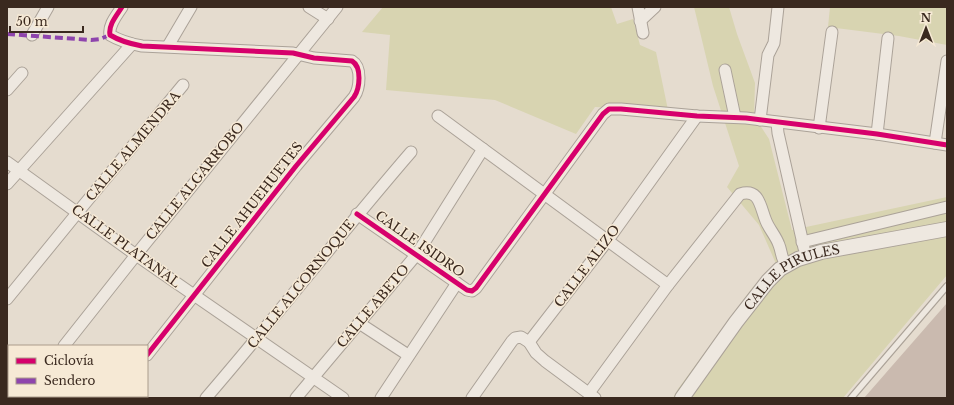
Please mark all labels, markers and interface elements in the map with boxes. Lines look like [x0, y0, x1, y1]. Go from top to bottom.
scale bar [10, 8, 83, 34]
north arrow [906, 8, 946, 48]
text: N [921, 11, 932, 25]
text: 50 m [16, 14, 48, 29]
street label: CALLE ALMENDRA [82, 87, 185, 204]
street label: CALLE ALGARROBO [142, 118, 248, 244]
street label: CALLE AHUEHUETES [197, 138, 307, 272]
street label: CALLE PLATANAL [68, 201, 184, 292]
street label: CALLE ISIDRO [372, 207, 468, 281]
street label: CALLE ALCORNOQUE [244, 216, 358, 352]
street label: CALLE ALIZO [550, 221, 624, 311]
street label: CALLE PIRULES [740, 240, 841, 314]
street label: CALLE ABETO [333, 261, 413, 351]
legend [8, 345, 148, 397]
text: Ciclovía [44, 353, 94, 368]
text: Sendero [44, 373, 95, 388]

